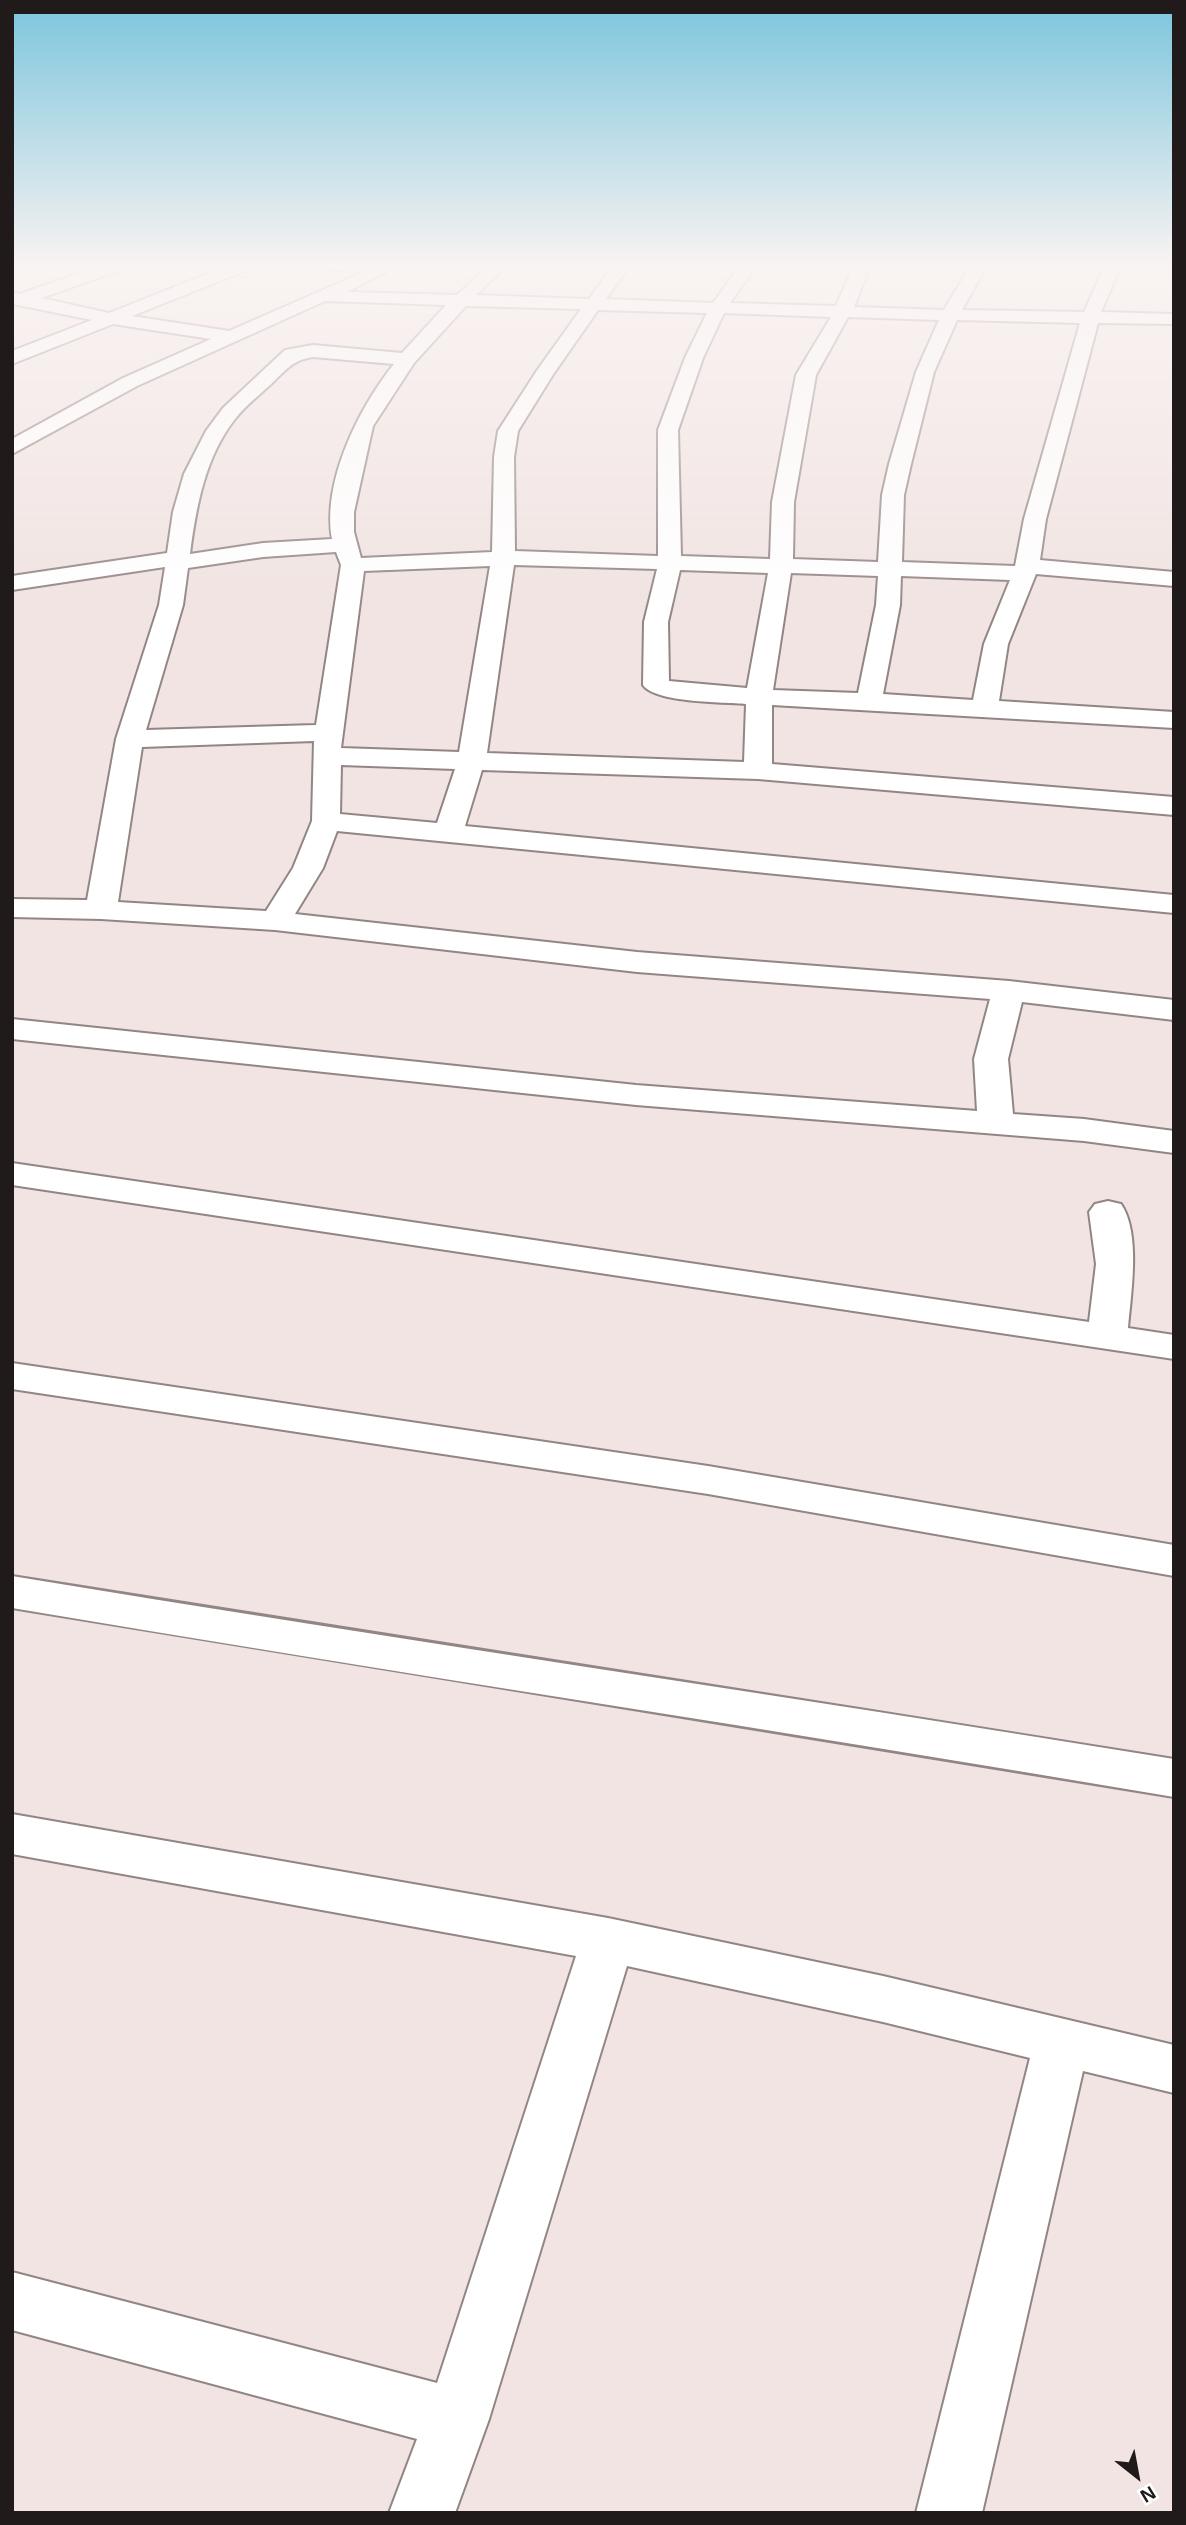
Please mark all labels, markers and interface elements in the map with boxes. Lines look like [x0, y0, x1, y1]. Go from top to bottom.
north arrow [1102, 2441, 1172, 2511]
text: N [1137, 2482, 1159, 2507]

